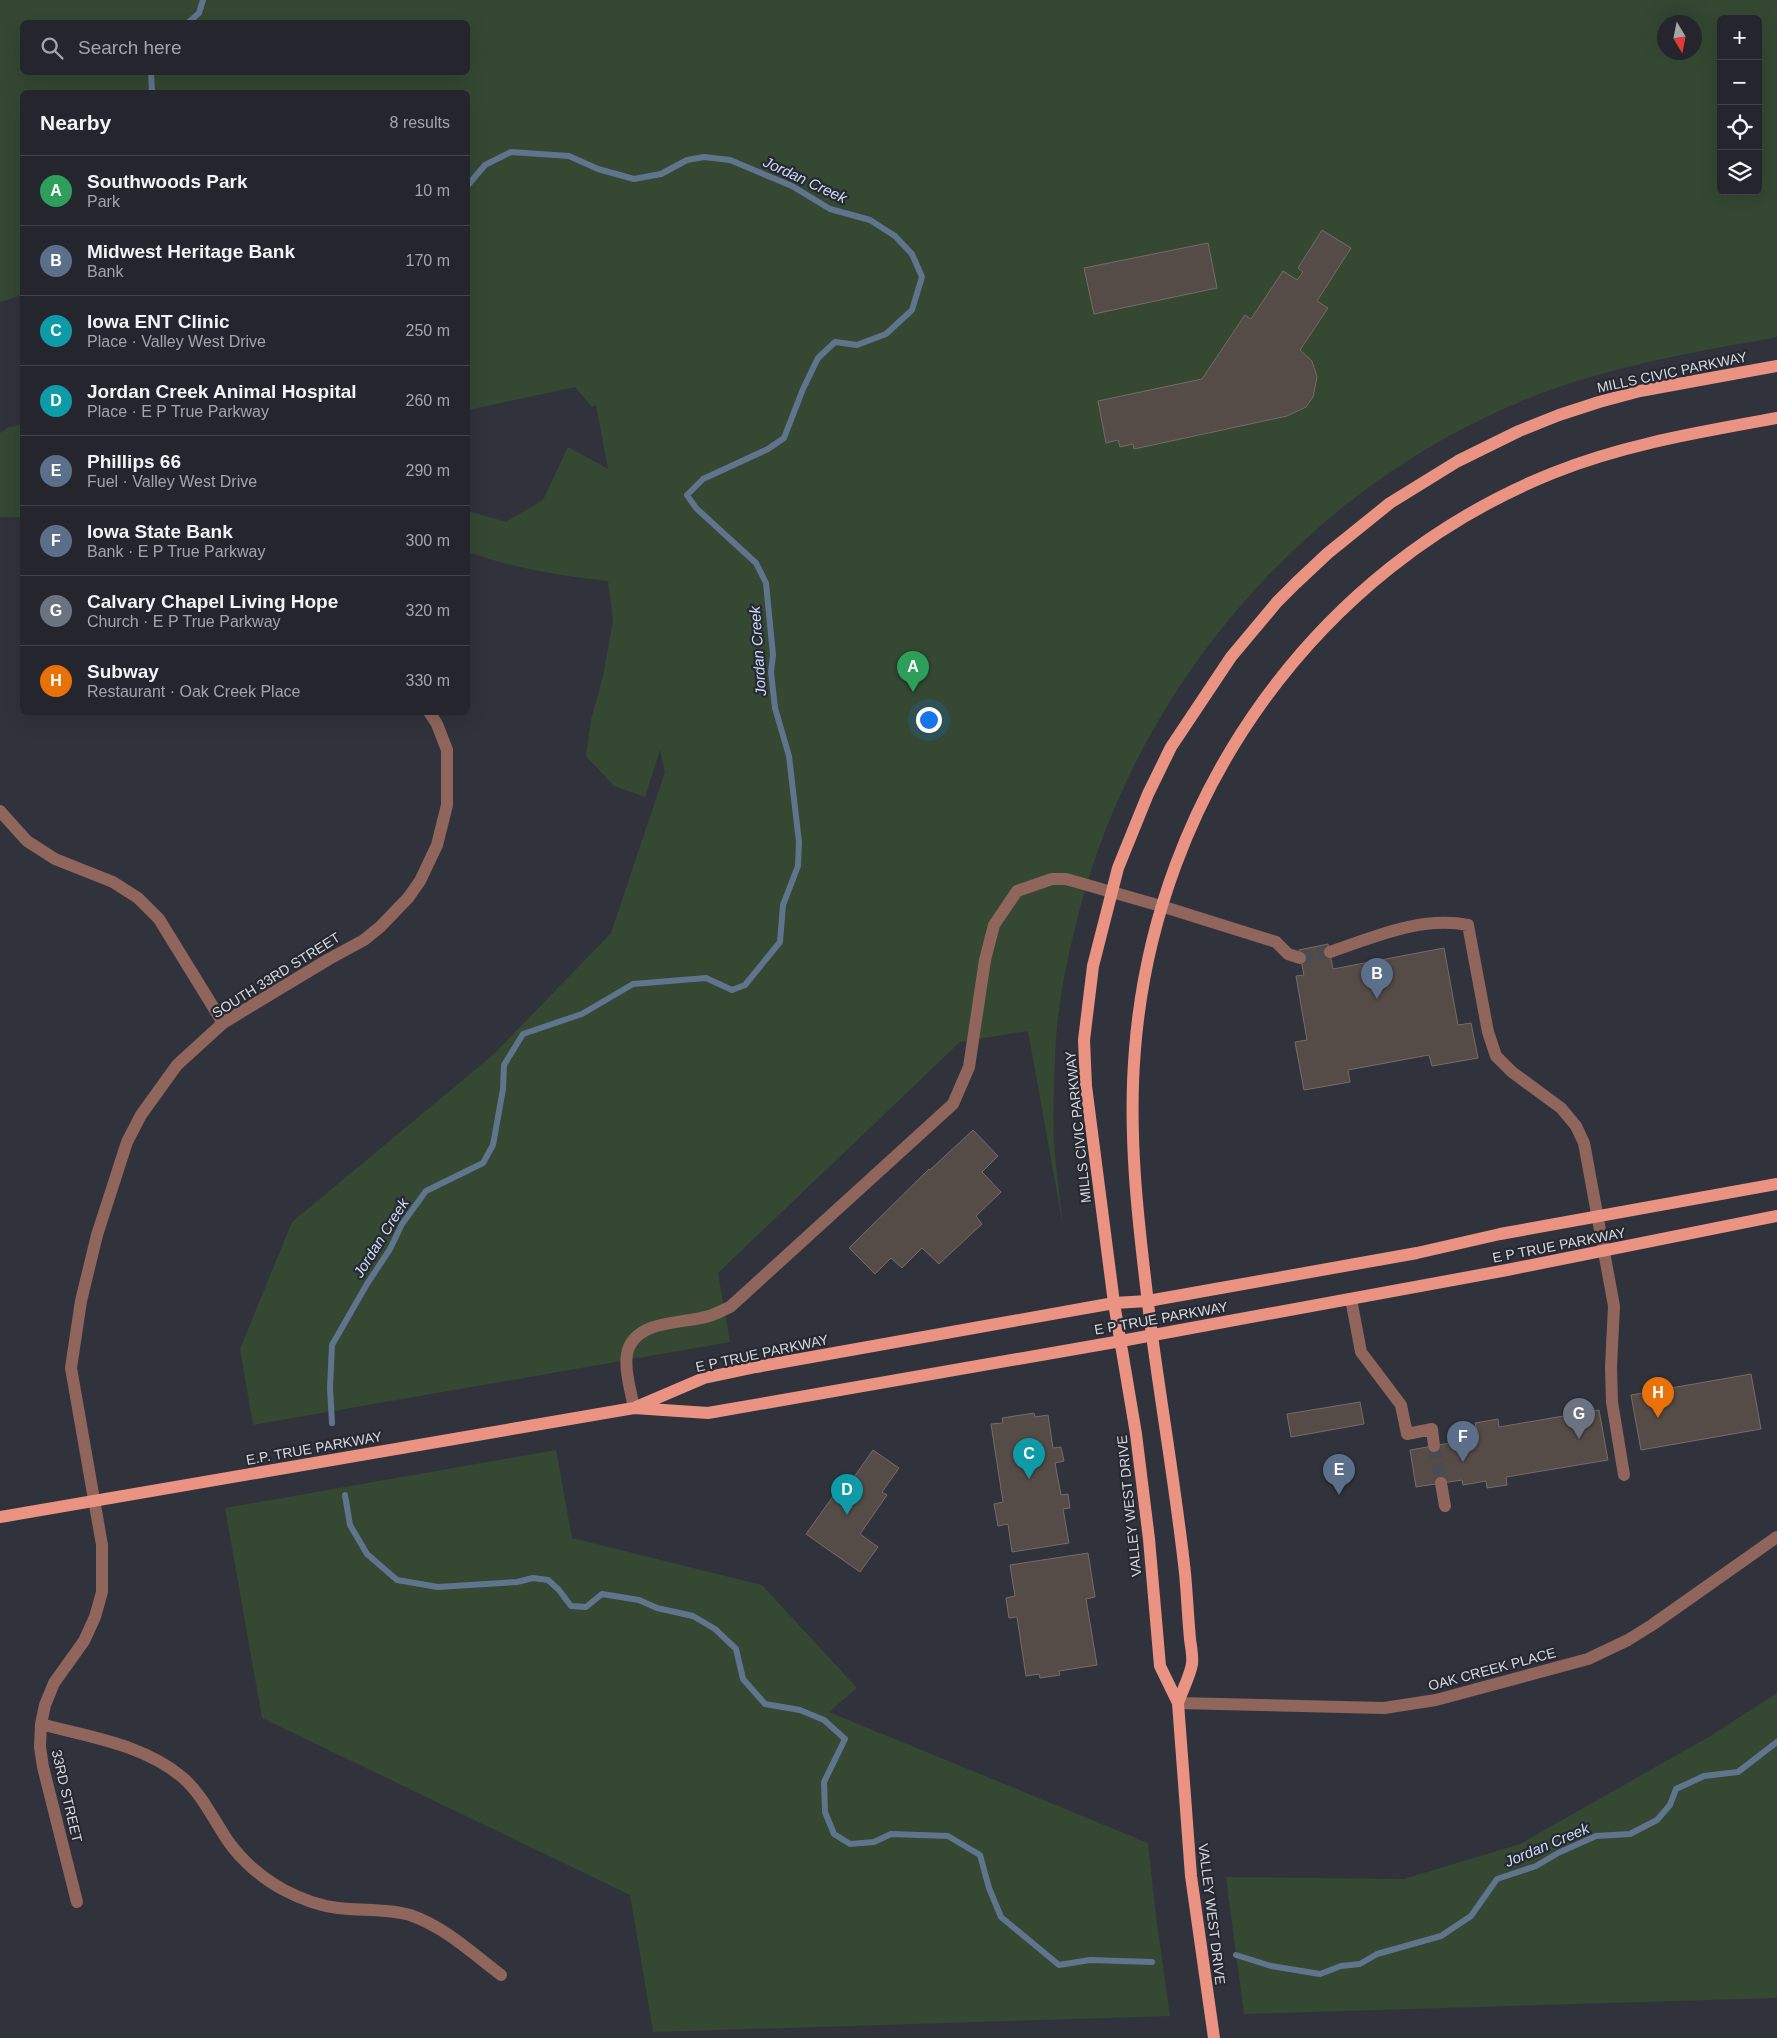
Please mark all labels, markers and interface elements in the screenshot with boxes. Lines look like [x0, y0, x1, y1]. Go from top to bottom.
north arrow [1657, 15, 1702, 60]
map controls [1717, 15, 1762, 195]
button: + [1717, 15, 1762, 60]
search box [20, 20, 470, 75]
icon: search [38, 34, 66, 62]
text: Search here [78, 37, 182, 58]
button: − [1717, 60, 1762, 105]
button: locate [1717, 105, 1762, 150]
text: Nearby [40, 111, 111, 134]
text: 8 results [390, 114, 450, 131]
button: layers [1717, 150, 1762, 195]
water label: Jordan Creek [760, 152, 851, 207]
text: Southwoods Park [87, 171, 247, 192]
text: A [50, 182, 62, 199]
text: 10 m [414, 182, 450, 199]
text: Park [87, 193, 120, 210]
text: Midwest Heritage Bank [87, 241, 295, 262]
text: B [50, 252, 62, 269]
text: 170 m [406, 252, 450, 269]
text: Bank [87, 263, 123, 280]
text: Iowa ENT Clinic [87, 311, 230, 332]
text: C [50, 322, 62, 339]
text: 250 m [406, 322, 450, 339]
text: Place · Valley West Drive [87, 333, 266, 350]
street label: MILLS CIVIC PARKWAY [1596, 348, 1749, 396]
text: Jordan Creek Animal Hospital [87, 381, 357, 402]
text: D [50, 392, 62, 409]
text: 260 m [406, 392, 450, 409]
text: Place · E P True Parkway [87, 403, 269, 420]
text: Phillips 66 [87, 451, 181, 472]
text: E [51, 462, 61, 479]
text: 290 m [406, 462, 450, 479]
text: Fuel · Valley West Drive [87, 473, 257, 490]
text: Iowa State Bank [87, 521, 233, 542]
text: F [51, 532, 61, 549]
text: 300 m [406, 532, 450, 549]
text: Bank · E P True Parkway [87, 543, 265, 560]
text: Calvary Chapel Living Hope [87, 591, 338, 612]
text: G [50, 602, 62, 619]
text: 320 m [406, 602, 450, 619]
water label: Jordan Creek [746, 604, 769, 698]
text: Church · E P True Parkway [87, 613, 281, 630]
pin: A [897, 651, 929, 692]
text: Subway [87, 661, 159, 682]
text: H [50, 672, 62, 689]
text: 330 m [406, 672, 450, 689]
text: Restaurant · Oak Creek Place [87, 683, 300, 700]
your location [916, 707, 942, 733]
street label: SOUTH 33RD STREET [209, 929, 343, 1021]
pin: B [1361, 958, 1393, 999]
street label: MILLS CIVIC PARKWAY [1062, 1049, 1094, 1204]
water label: Jordan Creek [349, 1194, 412, 1281]
street label: E P TRUE PARKWAY [1491, 1224, 1628, 1266]
street label: E P TRUE PARKWAY [1093, 1298, 1230, 1338]
street label: E P TRUE PARKWAY [694, 1331, 831, 1375]
pin: H [1642, 1377, 1674, 1418]
pin: G [1563, 1398, 1595, 1439]
pin: F [1447, 1421, 1479, 1462]
street label: E.P. TRUE PARKWAY [245, 1428, 384, 1468]
street label: VALLEY WEST DRIVE [1114, 1434, 1144, 1578]
pin: C [1013, 1438, 1045, 1479]
pin: E [1323, 1454, 1355, 1495]
pin: D [831, 1474, 863, 1515]
street label: OAK CREEK PLACE [1426, 1644, 1558, 1694]
street label: 33RD STREET [49, 1748, 86, 1844]
water label: Jordan Creek [1501, 1819, 1593, 1870]
street label: VALLEY WEST DRIVE [1195, 1842, 1229, 1986]

